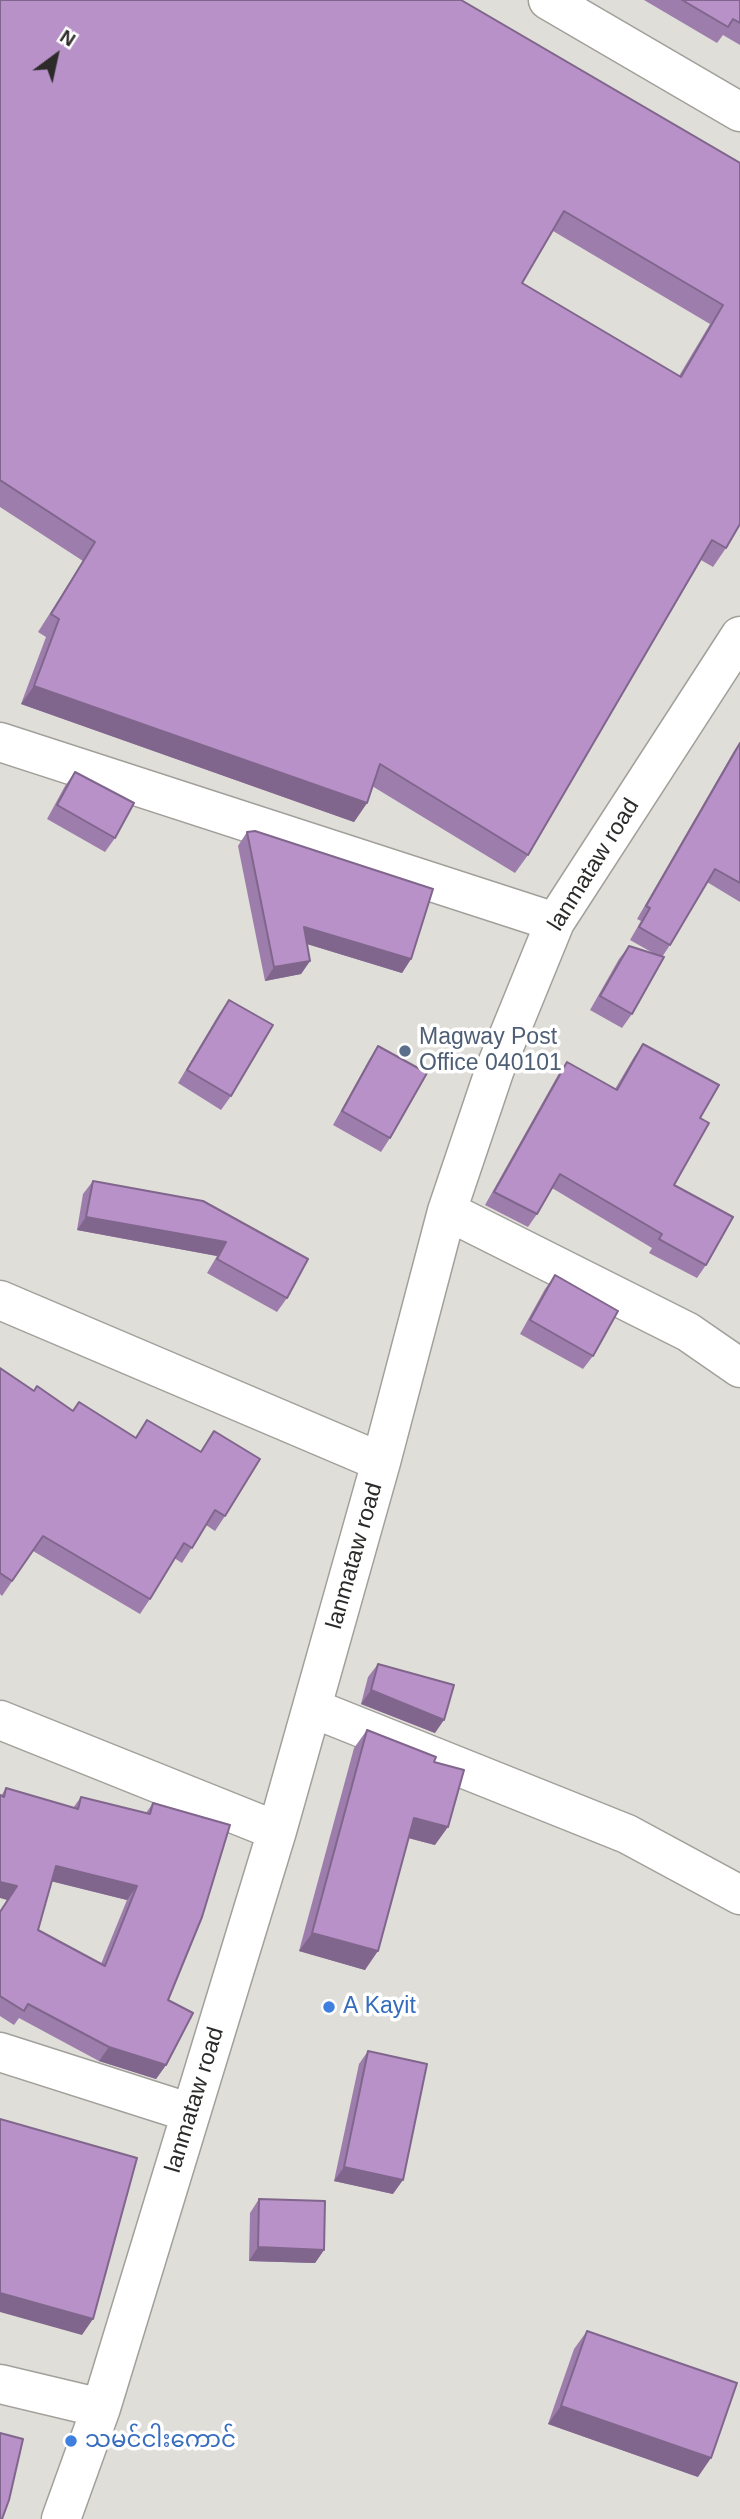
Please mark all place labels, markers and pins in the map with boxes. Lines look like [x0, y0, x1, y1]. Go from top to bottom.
place label: Magway Post Office 040101 [419, 1024, 562, 1078]
marker: Magway Post Office 040101 [397, 1043, 413, 1059]
place label: A Kayit [343, 1993, 416, 2021]
marker: A Kayit [321, 1999, 337, 2015]
place label: သမင်ငါးကောင် [85, 2427, 236, 2455]
marker: သမင်ငါးကောင် [63, 2433, 79, 2449]

